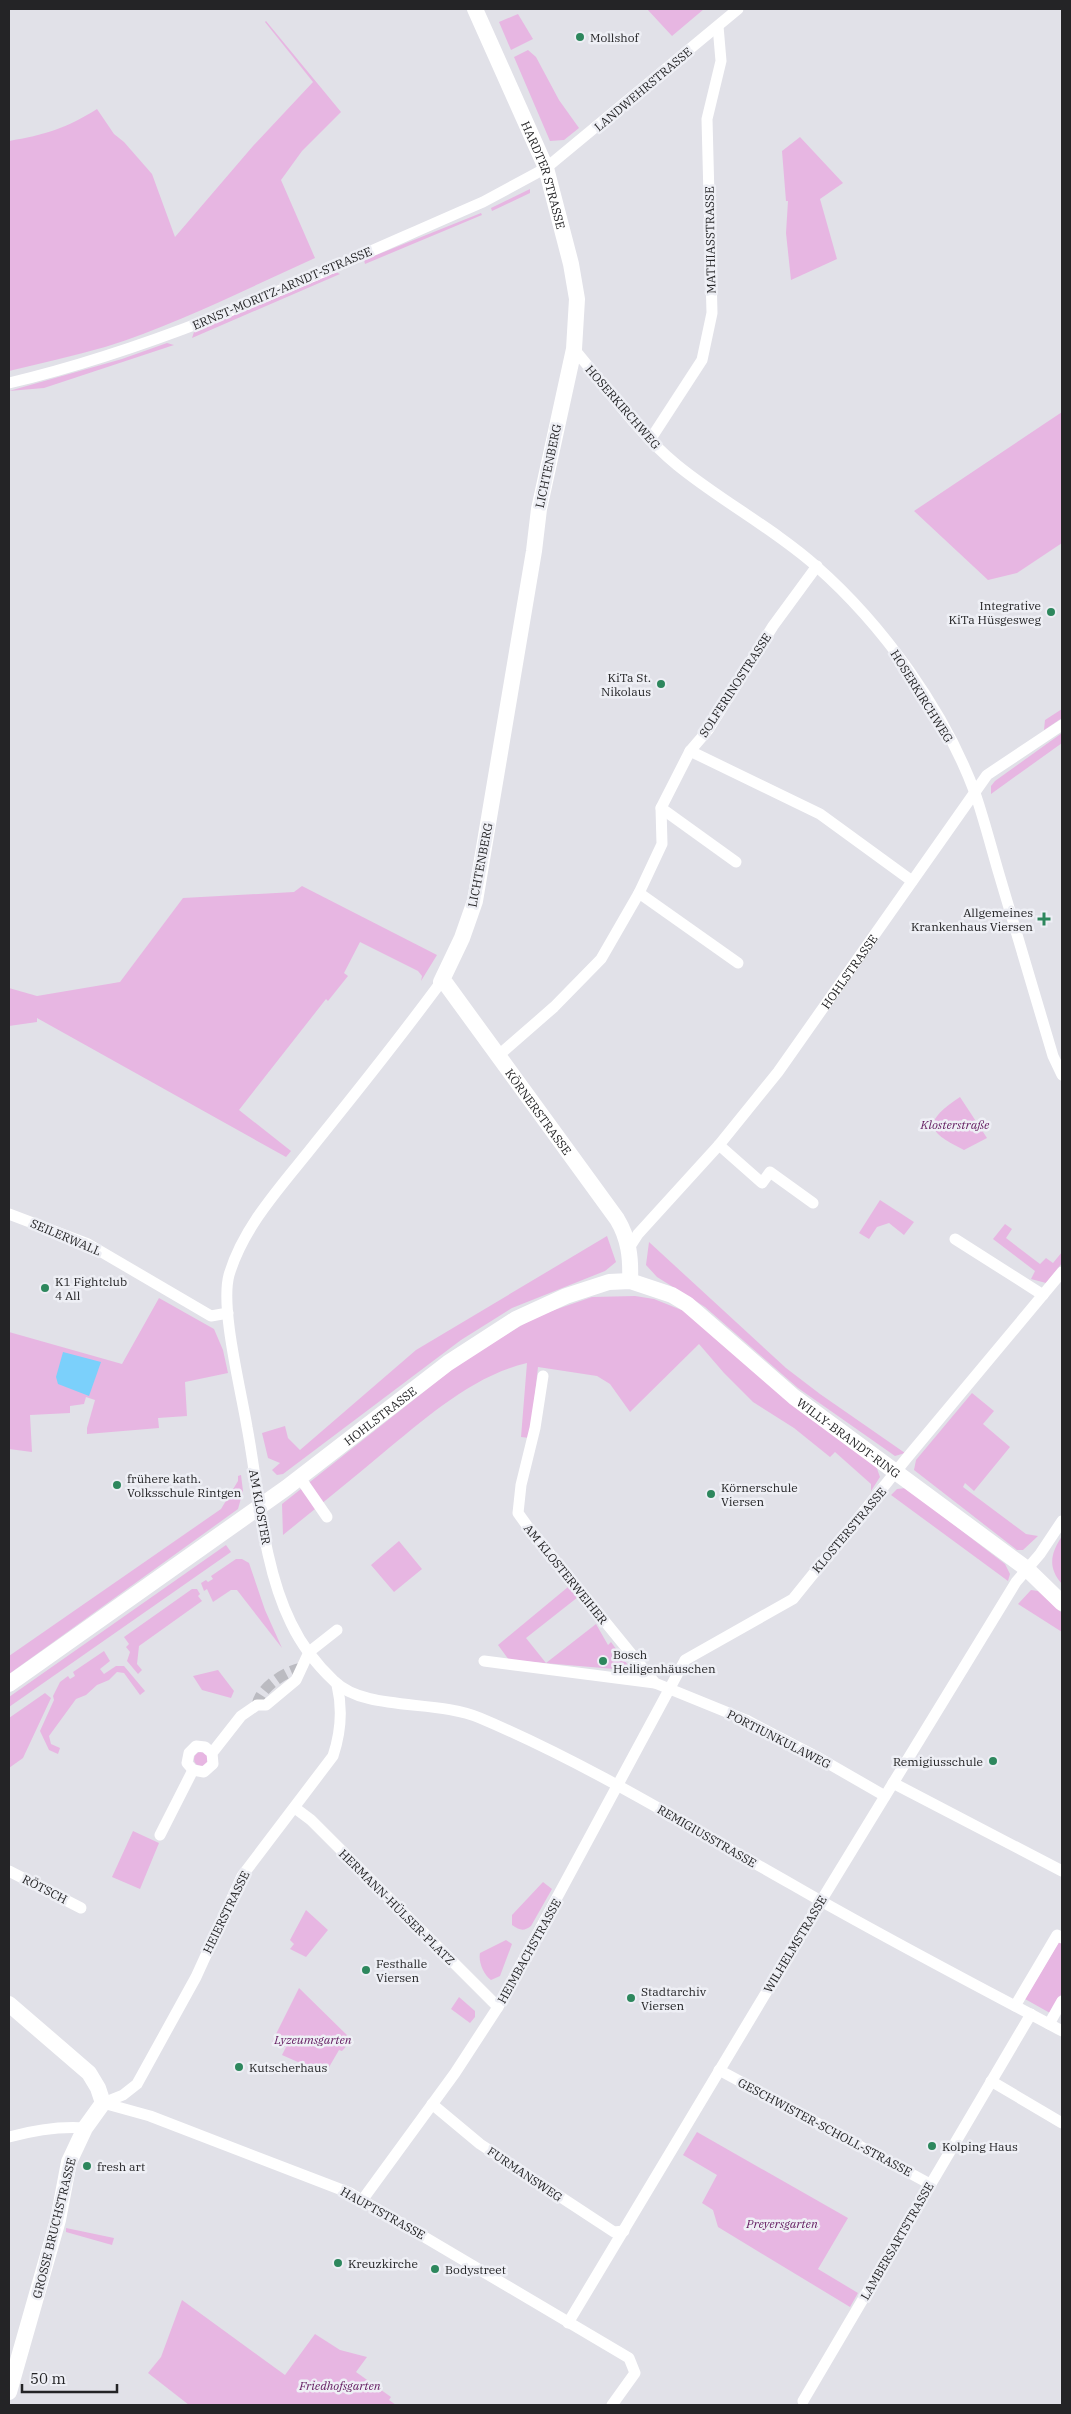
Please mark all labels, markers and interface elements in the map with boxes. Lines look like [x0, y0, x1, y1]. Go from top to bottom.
place label: Mollshof [590, 30, 639, 45]
marker: Mollshof [574, 31, 586, 43]
street label: LANDWEHRSTRASSE [591, 44, 695, 134]
street label: HARDTER STRASSE [518, 118, 569, 230]
street label: MATHIASSTRASSE [702, 186, 718, 294]
street label: ERNST-MORITZ-ARNDT-STRASSE [190, 243, 374, 333]
street label: HOSERKIRCHWEG [582, 362, 664, 452]
street label: LICHTENBERG [532, 422, 564, 509]
place label: Integrative KiTa Hüsgesweg [949, 598, 1041, 627]
marker: Integrative KiTa Hüsgesweg [1045, 606, 1057, 618]
street label: SOLFERINOSTRASSE [696, 630, 774, 740]
street label: HOSERKIRCHWEG [887, 647, 957, 745]
place label: KiTa St. Nikolaus [601, 670, 651, 699]
marker: KiTa St. Nikolaus [655, 678, 667, 690]
street label: LICHTENBERG [464, 821, 496, 908]
place label: Allgemeines Krankenhaus Viersen [911, 905, 1033, 934]
marker: Allgemeines Krankenhaus Viersen [1037, 912, 1051, 926]
street label: HOHLSTRASSE [818, 931, 880, 1011]
street label: KÖRNERSTRASSE [502, 1065, 575, 1158]
park label: Klosterstraße [920, 1117, 990, 1132]
street label: SEILERWALL [28, 1215, 104, 1259]
place label: K1 Fightclub 4 All [55, 1274, 127, 1303]
marker: K1 Fightclub 4 All [39, 1282, 51, 1294]
street label: HOHLSTRASSE [341, 1383, 419, 1448]
street label: WILLY-BRANDT-RING [794, 1394, 904, 1481]
street label: AM KLOSTER [246, 1468, 274, 1546]
place label: frühere kath. Volksschule Rintgen [127, 1471, 242, 1500]
marker: frühere kath. Volksschule Rintgen [111, 1479, 123, 1491]
place label: Körnerschule Viersen [721, 1480, 798, 1509]
street label: KLOSTERSTRASSE [809, 1484, 889, 1576]
marker: Körnerschule Viersen [705, 1488, 717, 1500]
street label: AM KLOSTERWEIHER [521, 1521, 611, 1627]
place label: Bosch Heiligenhäuschen [613, 1647, 716, 1676]
marker: Bosch Heiligenhäuschen [597, 1655, 609, 1667]
street label: PORTIUNKULAWEG [725, 1706, 834, 1772]
place label: Remigiusschule [893, 1754, 983, 1769]
marker: Remigiusschule [987, 1755, 999, 1767]
street label: REMIGIUSSTRASSE [655, 1802, 759, 1870]
street label: HERMANN-HÜLSER-PLATZ [336, 1846, 458, 1968]
street label: HEIERSTRASSE [200, 1868, 252, 1956]
street label: RÖTSCH [20, 1871, 70, 1907]
street label: WILHELMSTRASSE [760, 1893, 830, 1995]
street label: HEIMBACHSTRASSE [494, 1896, 564, 2006]
place label: Festhalle Viersen [376, 1956, 427, 1985]
marker: Festhalle Viersen [360, 1964, 372, 1976]
place label: Stadtarchiv Viersen [641, 1984, 707, 2013]
marker: Stadtarchiv Viersen [625, 1992, 637, 2004]
park label: Lyzeumsgarten [273, 2032, 352, 2047]
place label: Kutscherhaus [249, 2060, 328, 2075]
marker: Kutscherhaus [233, 2061, 245, 2073]
street label: GESCHWISTER-SCHOLL-STRASSE [735, 2075, 915, 2179]
place label: Kolping Haus [942, 2139, 1018, 2154]
marker: Kolping Haus [926, 2140, 938, 2152]
street label: FURMANSWEG [485, 2143, 566, 2205]
street label: GROSSE BRUCHSTRASSE [29, 2156, 79, 2300]
place label: fresh art [97, 2159, 145, 2174]
marker: fresh art [81, 2160, 93, 2172]
street label: LAMBERSARTSTRASSE [857, 2180, 937, 2302]
street label: HAUPTSTRASSE [338, 2184, 428, 2242]
park label: Preyersgarten [745, 2216, 818, 2231]
place label: Kreuzkirche [348, 2256, 418, 2271]
marker: Kreuzkirche [332, 2257, 344, 2269]
place label: Bodystreet [445, 2262, 506, 2277]
marker: Bodystreet [429, 2263, 441, 2275]
scale bar [22, 2362, 118, 2394]
text: 50 m [30, 2369, 66, 2388]
park label: Friedhofsgarten [298, 2378, 381, 2393]

